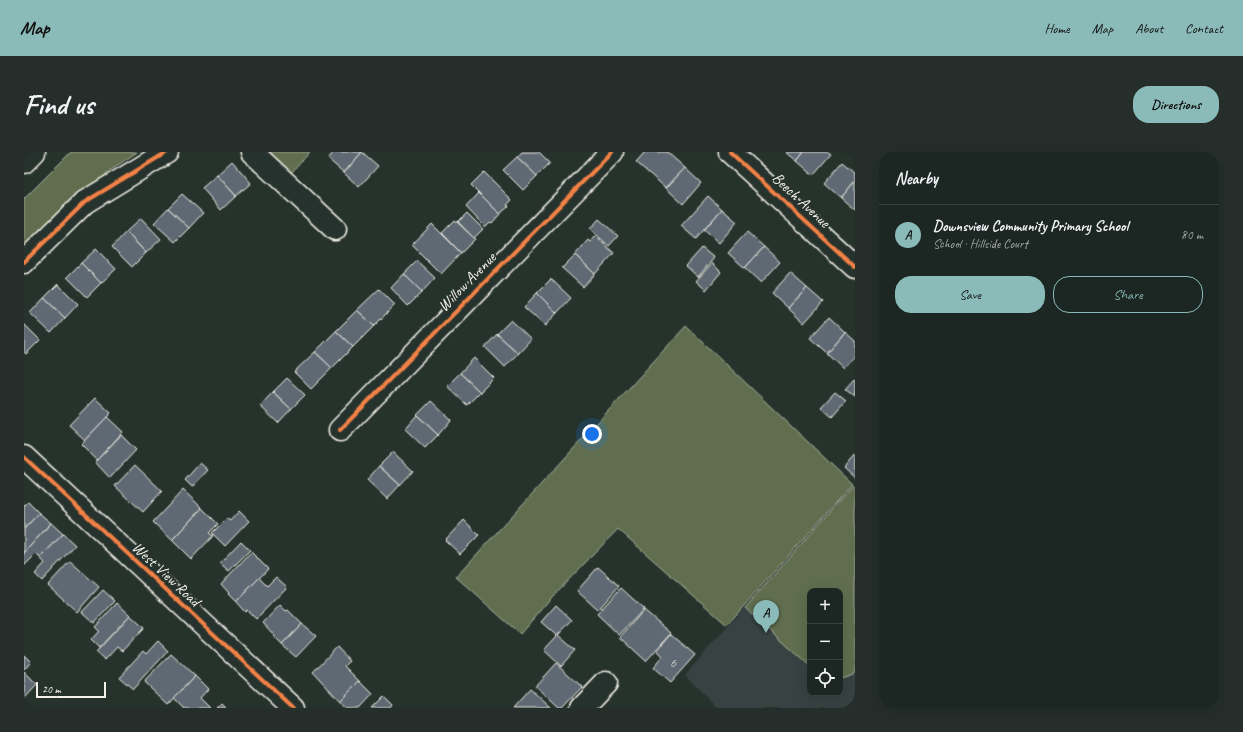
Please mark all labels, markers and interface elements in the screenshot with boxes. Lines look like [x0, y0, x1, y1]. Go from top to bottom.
text: Map [20, 16, 50, 40]
text: Home [1044, 20, 1070, 37]
text: Map [1092, 20, 1113, 37]
text: About [1135, 20, 1163, 37]
text: Contact [1185, 20, 1223, 37]
button: Directions [1133, 86, 1219, 123]
text: Find us [24, 87, 94, 122]
street label: Beech Avenue [768, 168, 836, 233]
text: Nearby [895, 168, 938, 189]
text: Downsview Community Primary School [933, 217, 1128, 236]
text: A [905, 227, 911, 243]
text: 80 m [1181, 227, 1203, 243]
text: School · Hillside Court [933, 236, 1028, 252]
street label: Willow Avenue [434, 247, 501, 316]
button: Save [895, 276, 1045, 313]
button: Share [1053, 276, 1203, 313]
your location [582, 424, 602, 444]
street label: West View Road [128, 537, 206, 612]
map controls [807, 588, 843, 696]
button: + [807, 588, 843, 624]
pin: A [753, 600, 779, 633]
button: − [807, 624, 843, 660]
house number: 6 [670, 654, 677, 671]
button: locate [807, 660, 843, 696]
scale bar [36, 680, 106, 699]
text: 20 m [42, 682, 61, 696]

